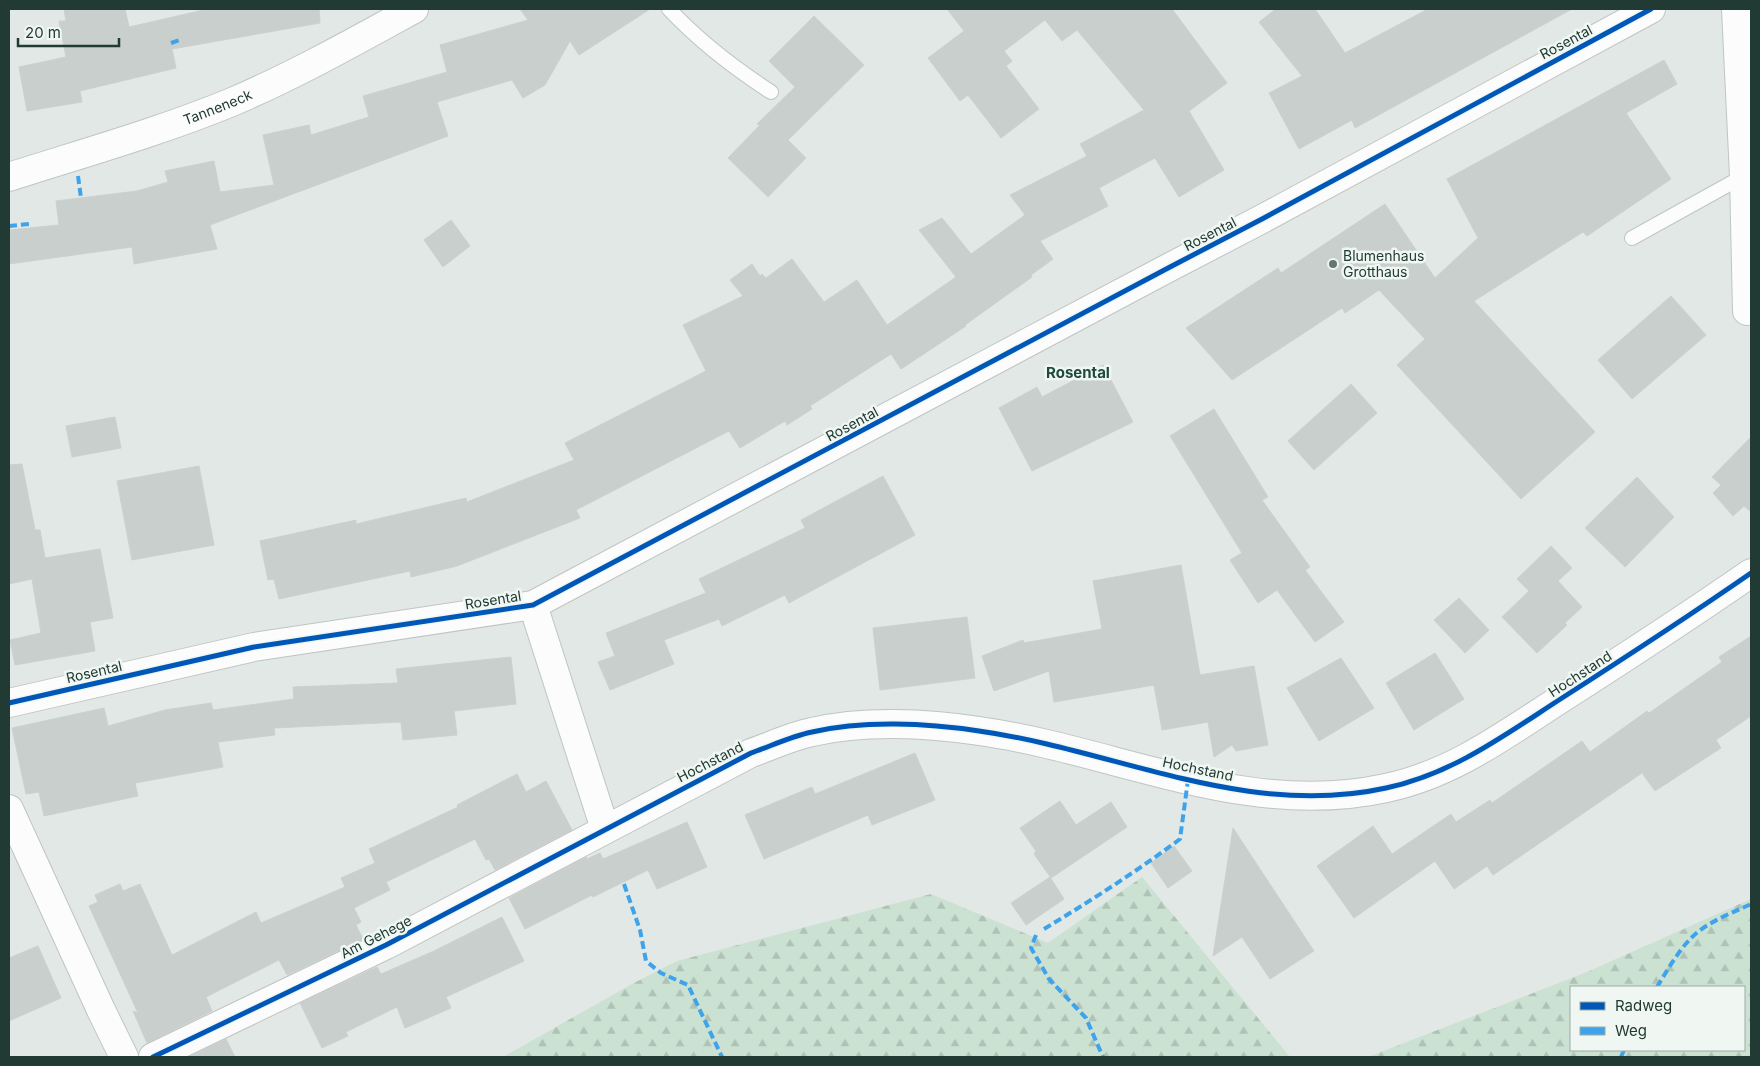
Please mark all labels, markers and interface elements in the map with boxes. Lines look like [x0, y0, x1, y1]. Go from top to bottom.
scale bar [18, 15, 119, 47]
street label: Rosental [1537, 21, 1595, 62]
text: 20 m [25, 23, 61, 42]
street label: Tanneneck [181, 85, 255, 128]
street label: Rosental [1181, 213, 1239, 254]
place label: Blumenhaus Grotthaus [1343, 247, 1424, 280]
marker: Blumenhaus Grotthaus [1327, 258, 1339, 270]
district label: Rosental [1046, 363, 1110, 382]
street label: Rosental [823, 403, 881, 444]
street label: Rosental [463, 587, 522, 612]
street label: Hochstand [1545, 647, 1614, 700]
street label: Rosental [64, 657, 124, 686]
street label: Hochstand [674, 738, 746, 785]
street label: Hochstand [1161, 753, 1235, 784]
street label: Am Gehege [337, 911, 414, 962]
legend [1570, 986, 1745, 1051]
text: Radweg [1615, 996, 1672, 1015]
text: Weg [1615, 1021, 1647, 1040]

